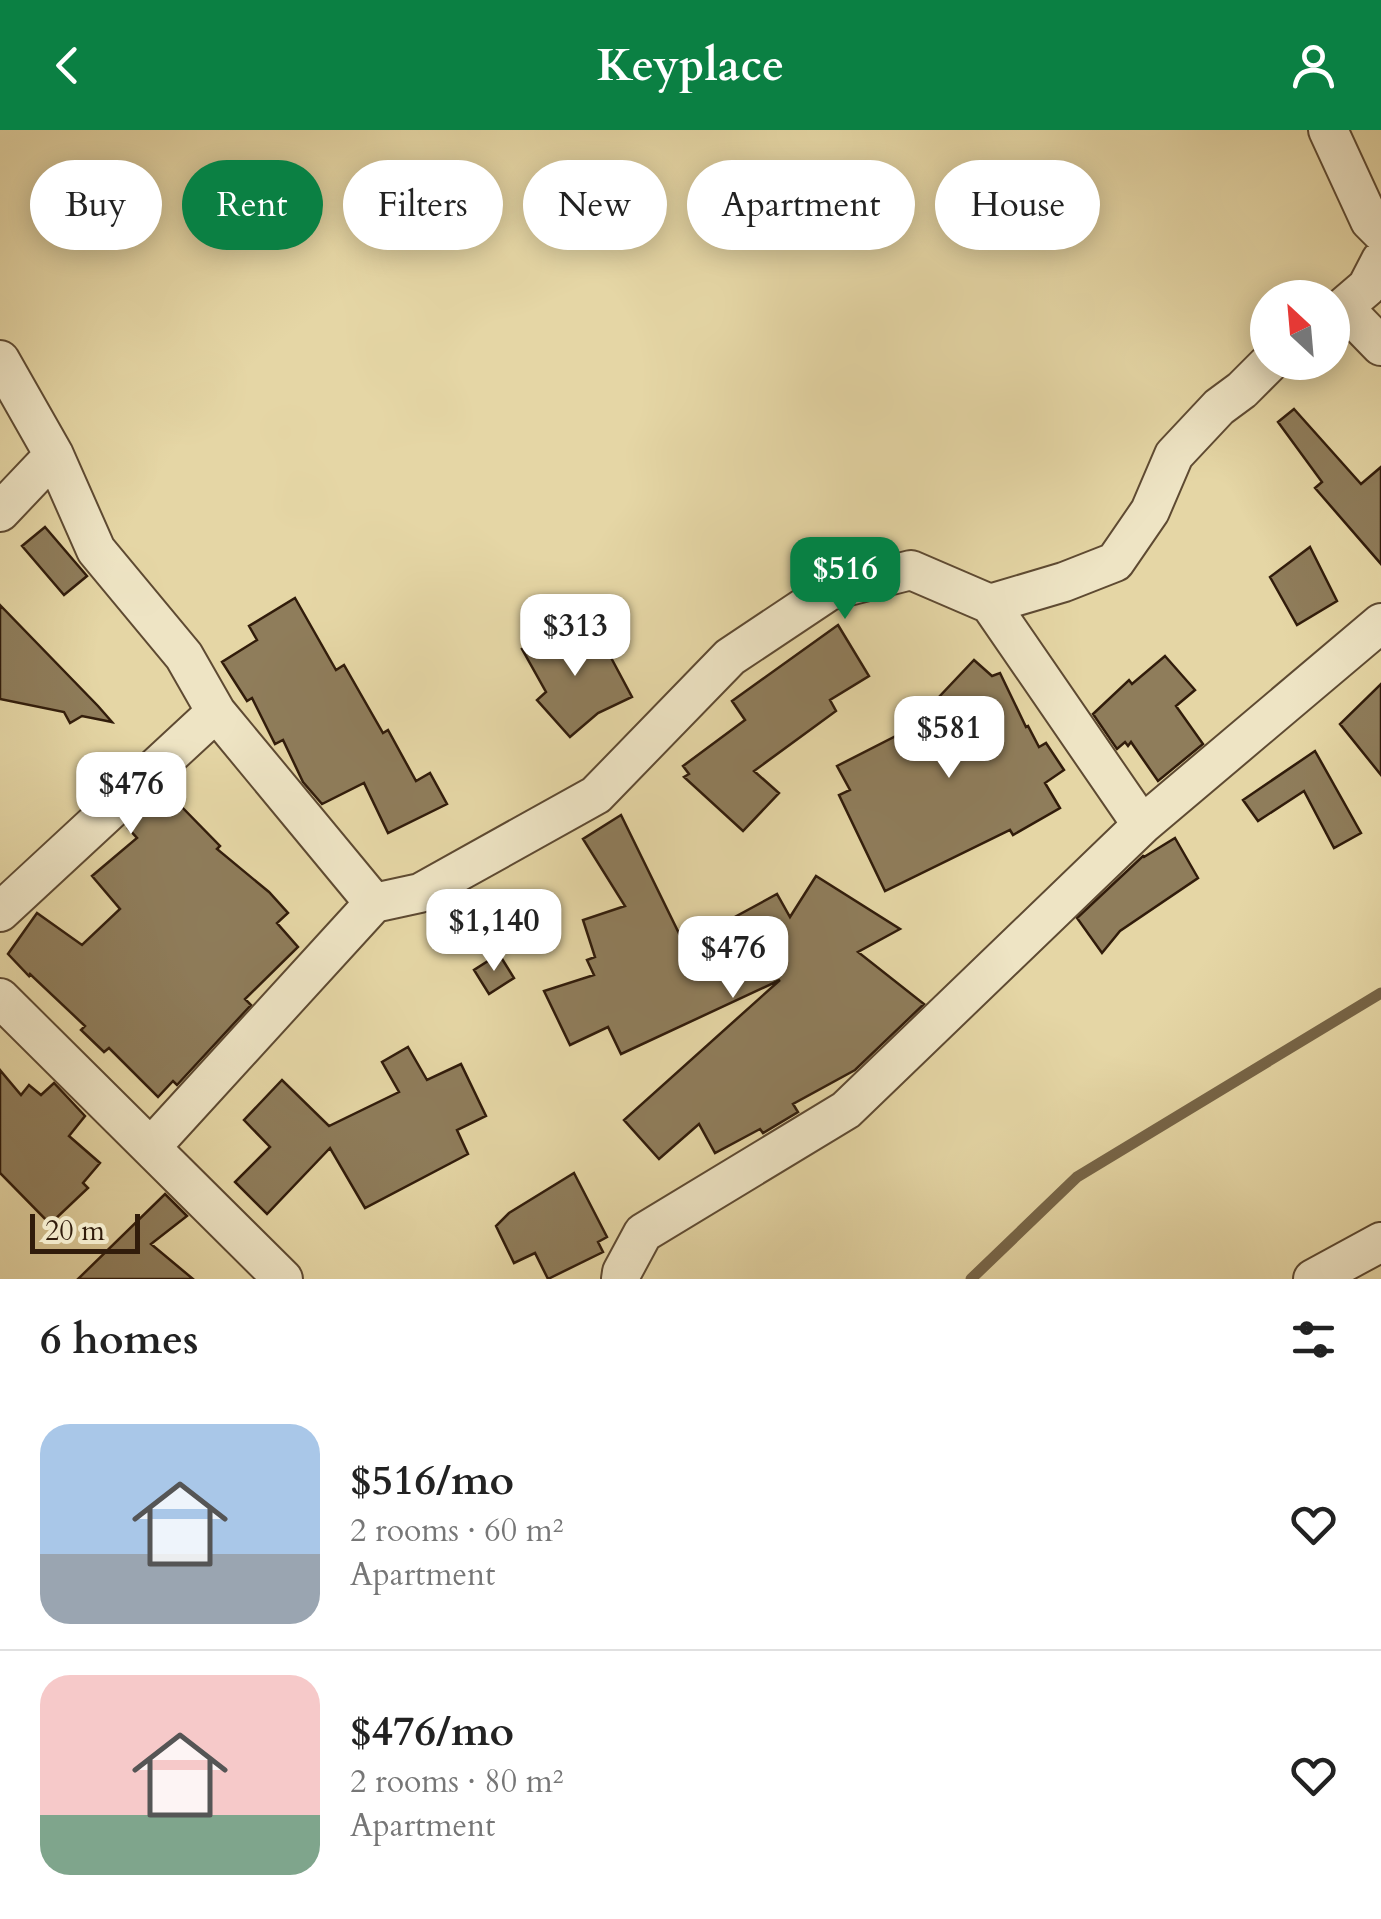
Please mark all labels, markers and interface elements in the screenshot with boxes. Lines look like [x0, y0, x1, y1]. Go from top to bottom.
text: Keyplace [597, 35, 784, 96]
icon: back [40, 38, 95, 93]
icon: person [1286, 38, 1341, 93]
chip: Buy [30, 160, 162, 250]
chip: Rent [182, 160, 323, 250]
chip: Filters [343, 160, 503, 250]
chip: New [523, 160, 667, 250]
chip: Apartment [687, 160, 915, 250]
chip: House [935, 160, 1100, 250]
north arrow [1250, 280, 1350, 380]
map controls [1250, 280, 1350, 380]
pin: $516 [786, 537, 904, 622]
text: $516 [812, 547, 878, 591]
pin: $313 [516, 594, 634, 679]
text: $313 [542, 604, 608, 648]
pin: $581 [890, 696, 1008, 781]
text: $581 [916, 706, 982, 750]
pin: $476 [72, 752, 190, 837]
text: $476 [98, 762, 164, 806]
pin: $1,140 [413, 889, 575, 974]
text: $1,140 [448, 899, 540, 943]
pin: $476 [674, 916, 792, 1001]
text: $476 [700, 926, 766, 970]
scale bar [30, 1209, 140, 1254]
text: 20 m [45, 1212, 105, 1250]
text: 6 homes [40, 1311, 198, 1368]
icon: filters [1286, 1312, 1341, 1367]
text: $516/mo [350, 1452, 514, 1509]
icon: home [120, 1464, 240, 1584]
icon: heart [1286, 1497, 1341, 1552]
text: 2 rooms · 60 m² [350, 1509, 563, 1553]
text: Apartment [350, 1553, 495, 1597]
text: $476/mo [350, 1703, 514, 1760]
icon: home [120, 1715, 240, 1835]
icon: heart [1286, 1748, 1341, 1803]
text: 2 rooms · 80 m² [350, 1760, 563, 1804]
text: Apartment [350, 1804, 495, 1848]

